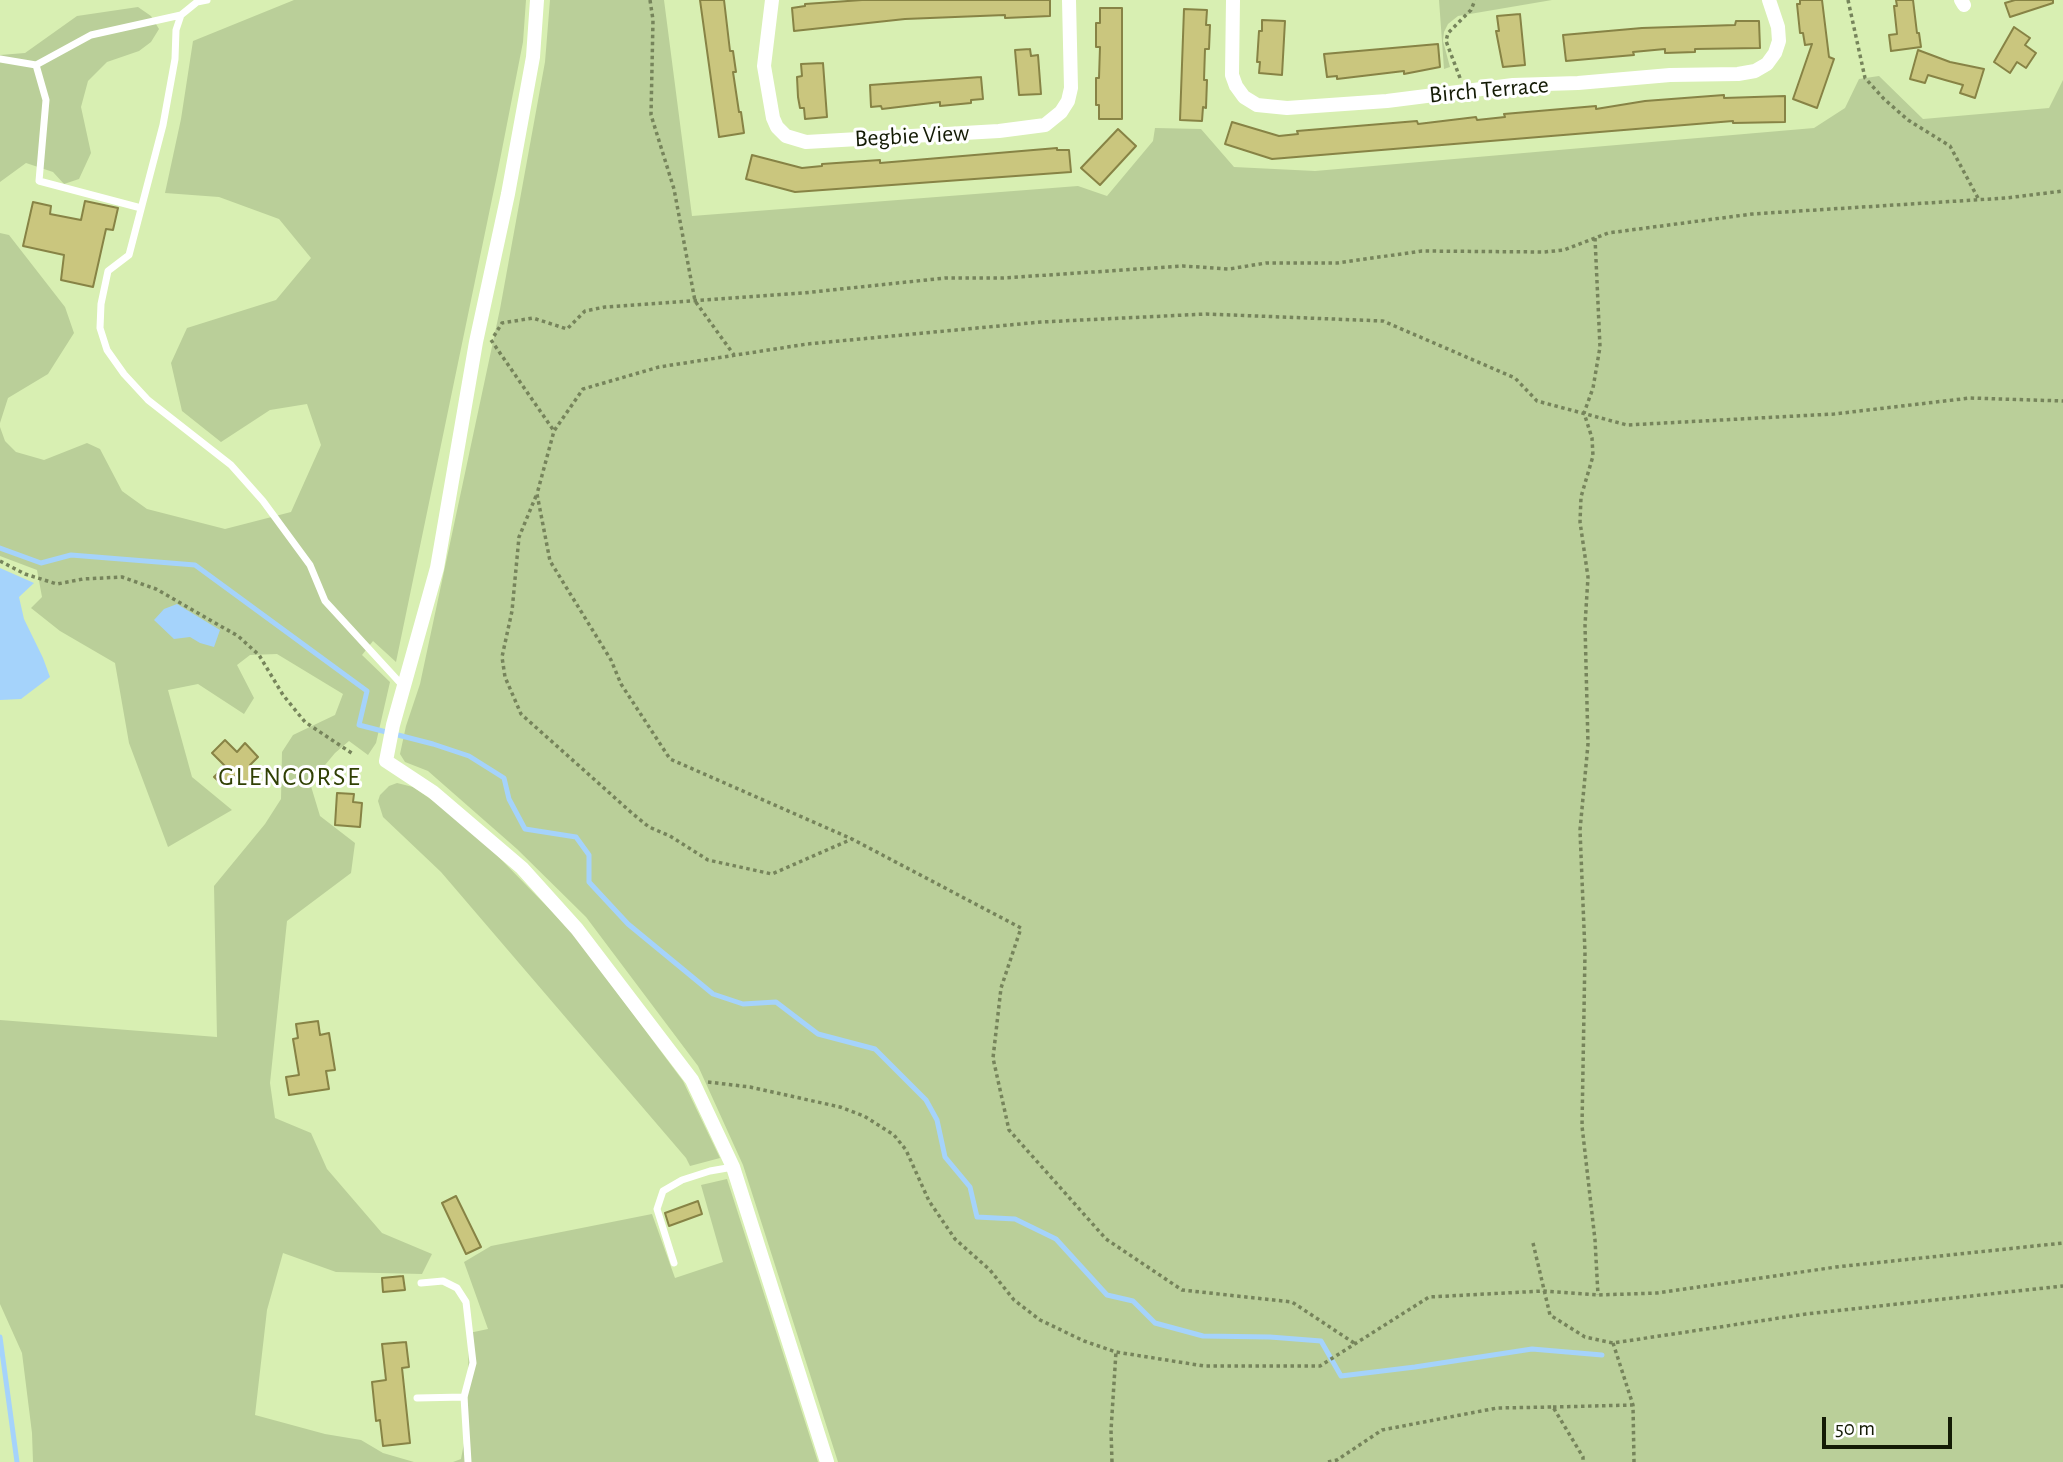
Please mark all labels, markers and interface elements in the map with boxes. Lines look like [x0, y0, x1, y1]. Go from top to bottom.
street label: Birch Terrace [1428, 70, 1550, 110]
street label: Begbie View [854, 119, 970, 153]
district label: GLENCORSE [219, 761, 361, 793]
scale bar [1825, 1402, 1954, 1446]
text: 50 m [1835, 1418, 1875, 1439]

